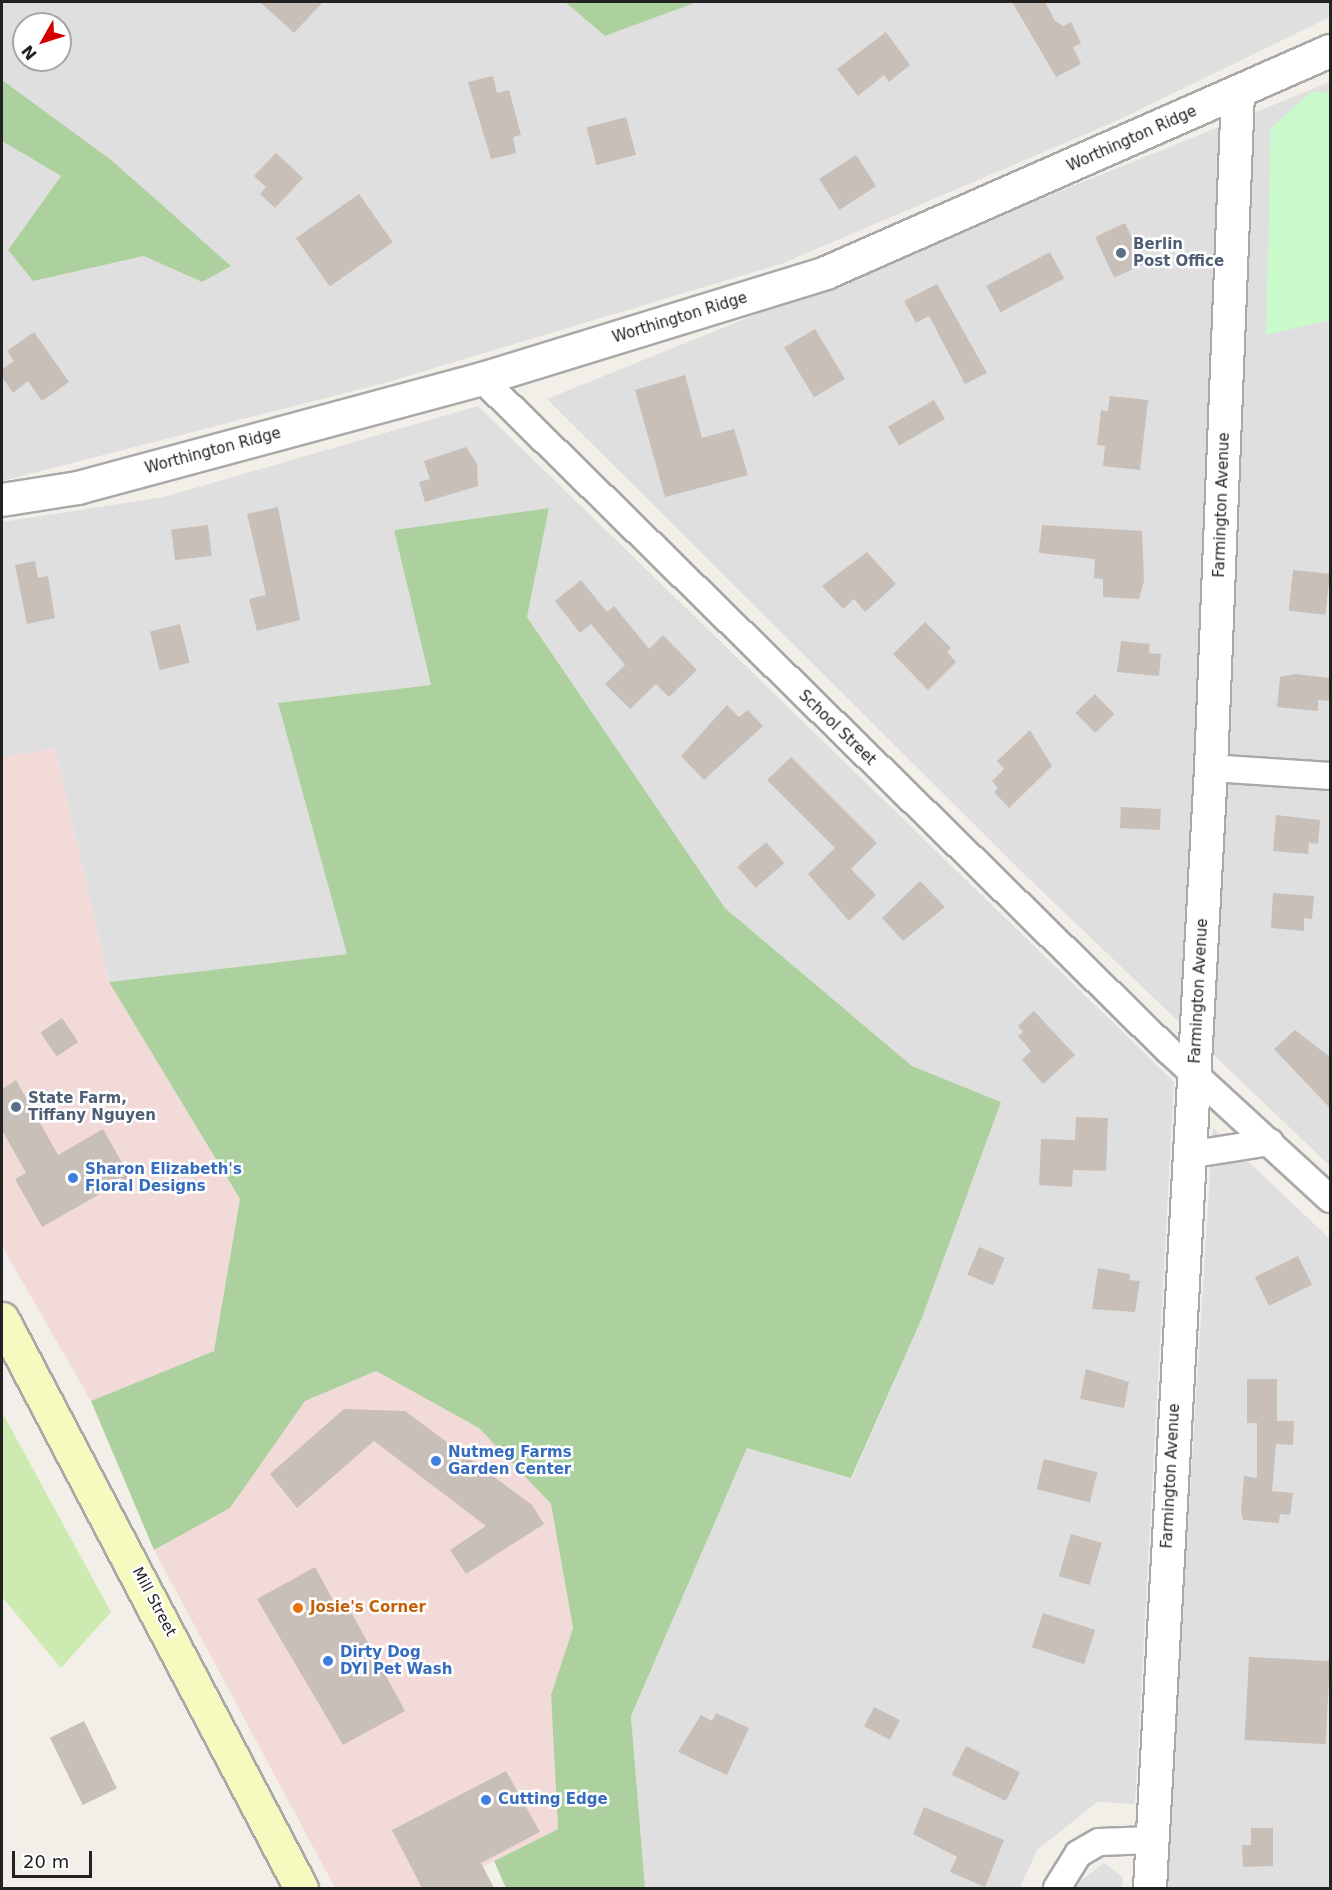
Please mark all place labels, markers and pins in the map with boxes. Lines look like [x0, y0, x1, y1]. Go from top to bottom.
place label: Berlin Post Office [1133, 235, 1224, 270]
marker: Berlin Post Office [1114, 246, 1128, 260]
place label: State Farm, Tiffany Nguyen [28, 1089, 156, 1124]
marker: State Farm, Tiffany Nguyen [9, 1100, 23, 1114]
place label: Sharon Elizabeth's Floral Designs [85, 1160, 242, 1195]
marker: Sharon Elizabeth's Floral Designs [66, 1171, 80, 1185]
place label: Nutmeg Farms Garden Center [448, 1443, 572, 1478]
marker: Nutmeg Farms Garden Center [429, 1454, 443, 1468]
place label: Josie's Corner [310, 1599, 426, 1617]
marker: Josie's Corner [291, 1601, 305, 1615]
place label: Dirty Dog DYI Pet Wash [340, 1643, 452, 1678]
marker: Dirty Dog DYI Pet Wash [321, 1654, 335, 1668]
place label: Cutting Edge [498, 1791, 608, 1809]
marker: Cutting Edge [479, 1793, 493, 1807]

